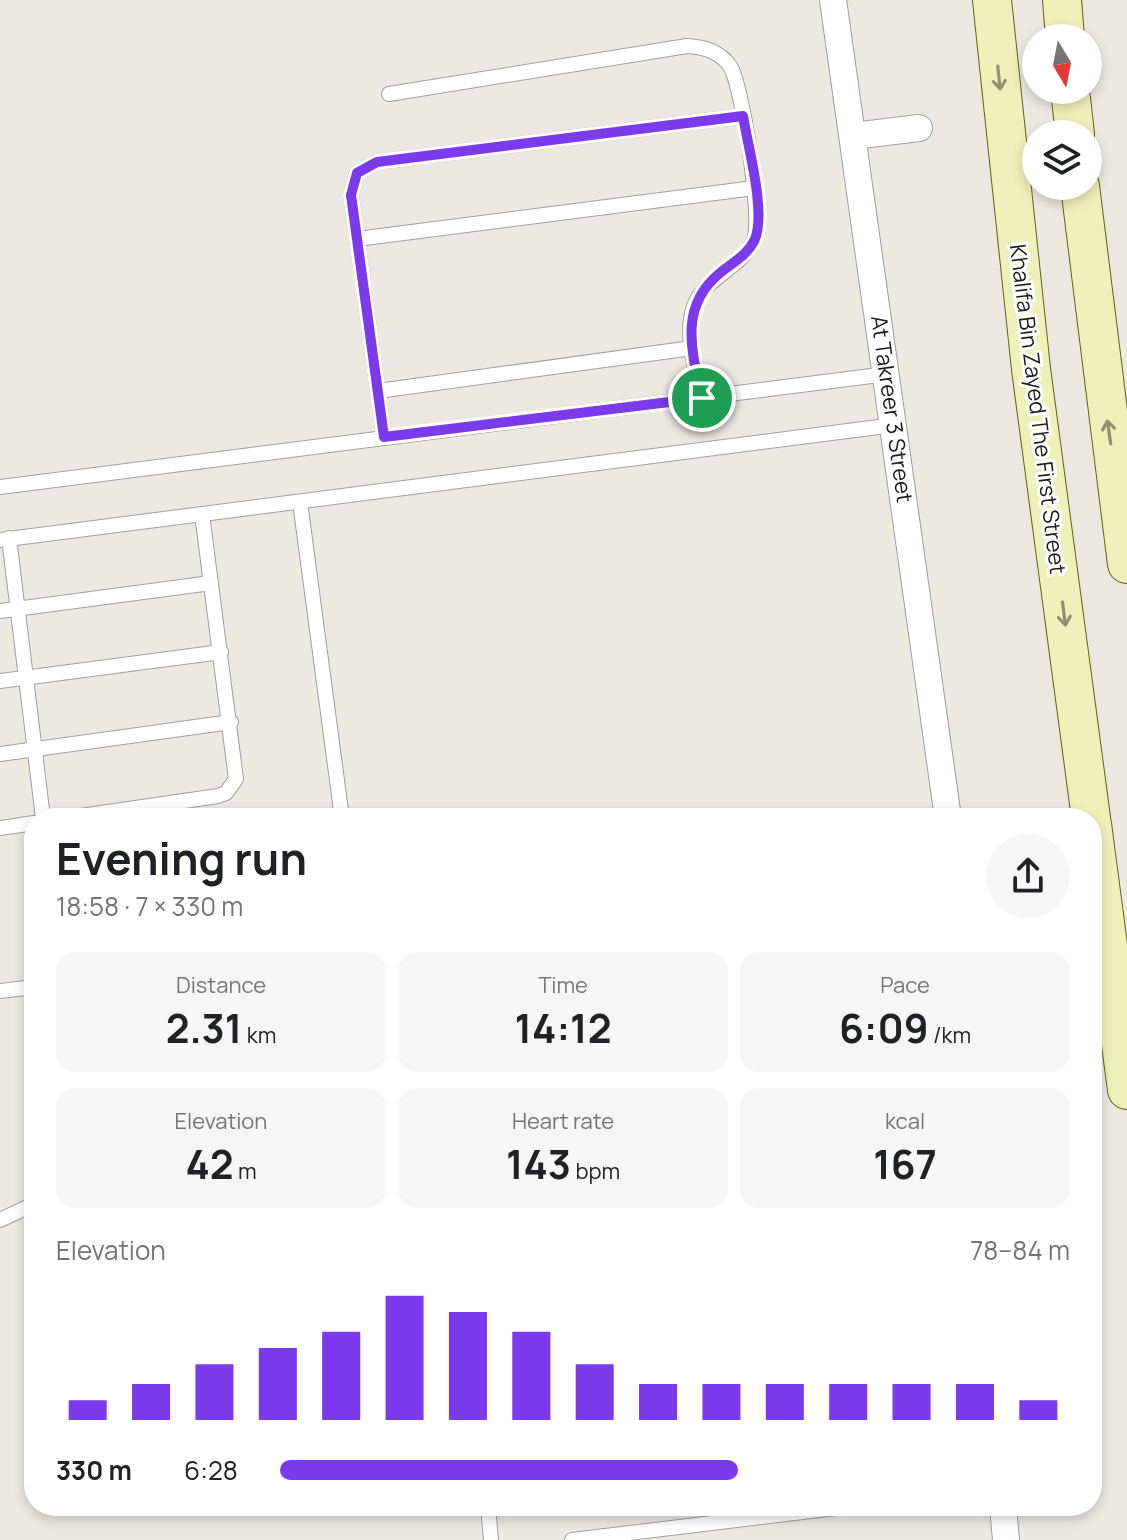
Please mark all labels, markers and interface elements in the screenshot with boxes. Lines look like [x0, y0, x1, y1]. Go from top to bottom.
north arrow [1022, 24, 1102, 104]
map controls [1022, 24, 1102, 200]
one-way arrow [992, 64, 1007, 91]
button: layers [1022, 120, 1102, 200]
street label: Khalifa Bin Zayed The First Street [1003, 242, 1073, 576]
street label: At Takreer 3 Street [864, 314, 920, 505]
pin [668, 364, 736, 432]
icon: arrive [680, 376, 724, 420]
one-way arrow [1101, 419, 1116, 445]
one-way arrow [1057, 600, 1072, 627]
text: Evening run [56, 828, 307, 888]
button: share [986, 834, 1070, 918]
text: 18:58 · 7 × 330 m [56, 888, 243, 924]
text: Distance [176, 970, 266, 1000]
text: Time [538, 970, 588, 1000]
text: Pace [880, 970, 930, 1000]
text: 2.31 [166, 1000, 242, 1055]
text: 14:12 [515, 1000, 611, 1055]
text: 6:09 [839, 1000, 929, 1055]
text: km [242, 1020, 276, 1050]
text: /km [929, 1020, 971, 1050]
text: Elevation [175, 1106, 267, 1136]
text: Heart rate [512, 1106, 614, 1136]
text: kcal [885, 1106, 925, 1136]
text: 42 [185, 1136, 234, 1191]
text: 143 [506, 1136, 571, 1191]
text: 167 [873, 1136, 937, 1191]
text: m [234, 1156, 257, 1186]
text: bpm [571, 1156, 620, 1186]
text: Elevation [56, 1232, 166, 1268]
text: 78–84 m [970, 1232, 1070, 1268]
text: 330 m [56, 1452, 132, 1488]
text: 6:28 [184, 1452, 238, 1488]

